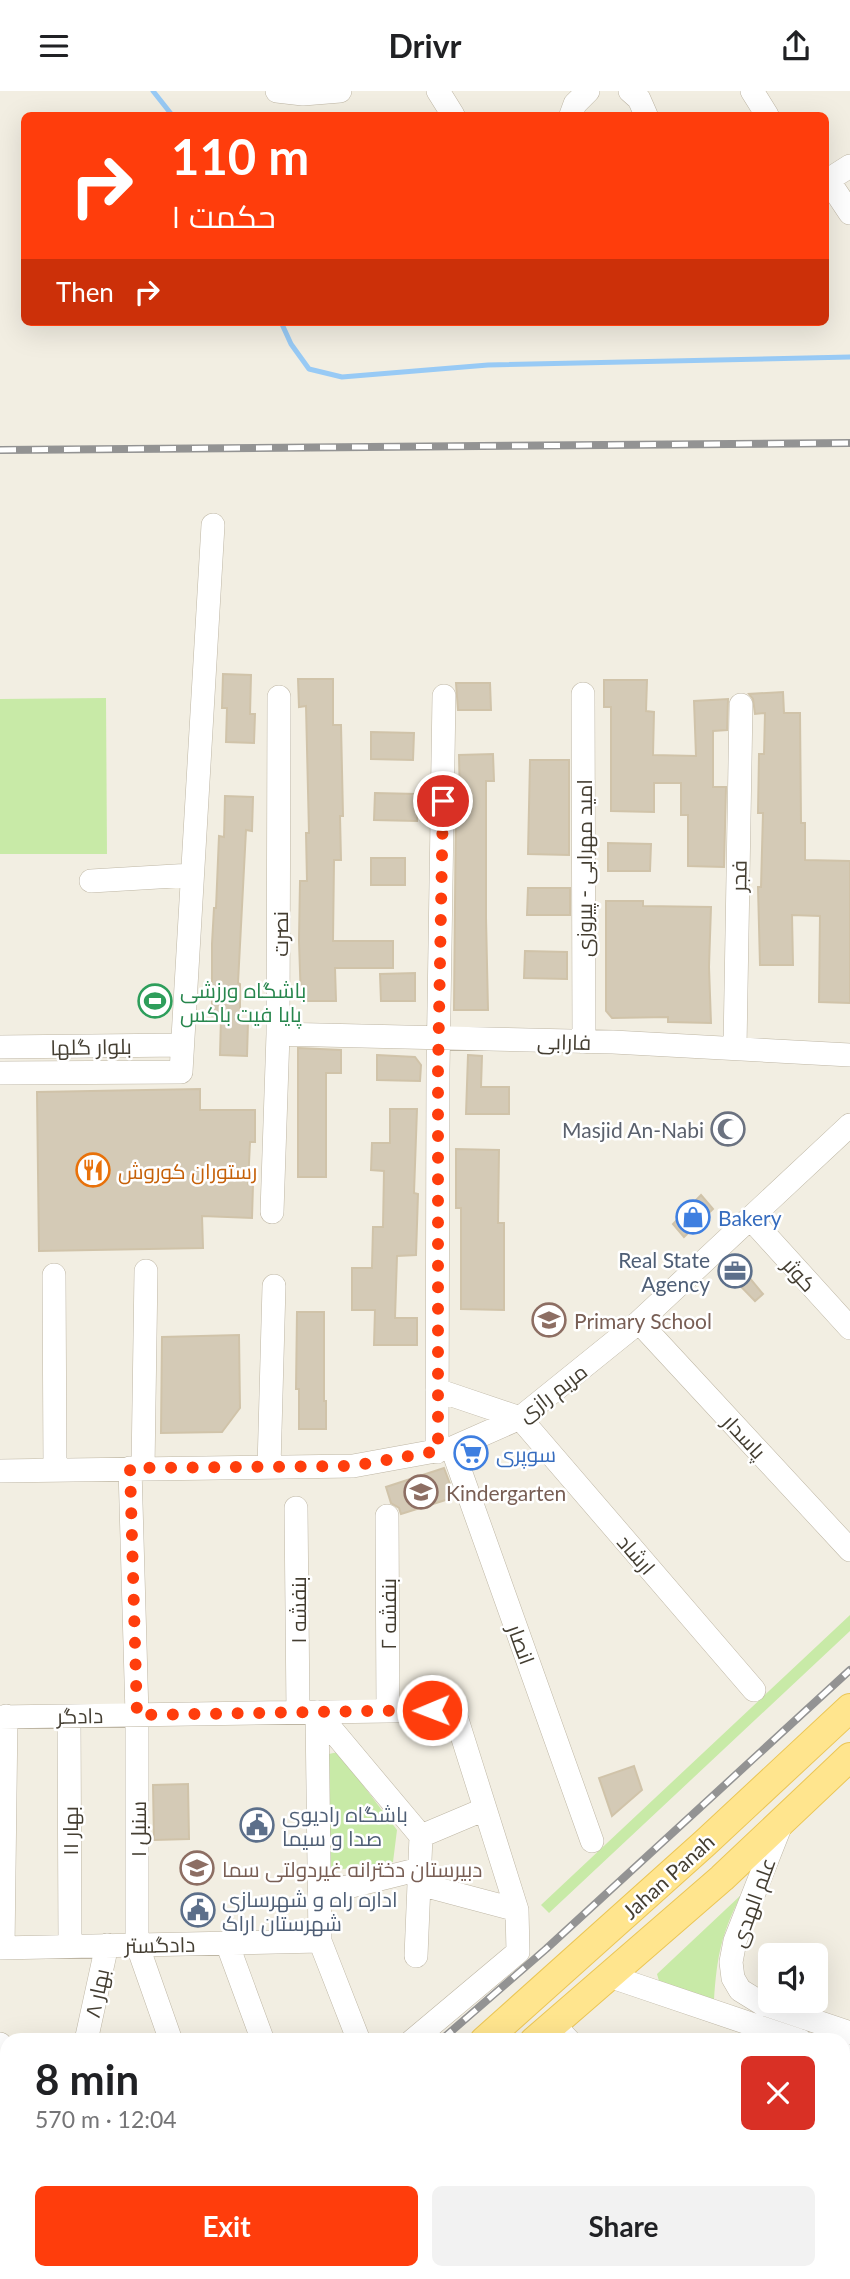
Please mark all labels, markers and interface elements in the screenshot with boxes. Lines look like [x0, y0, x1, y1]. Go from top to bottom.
text: Drivr [389, 26, 461, 65]
icon: menu [35, 27, 73, 65]
icon: share [777, 27, 815, 65]
text: 110 m [171, 127, 309, 185]
icon: right [56, 140, 147, 231]
text: حکمت ۱ [171, 196, 276, 235]
icon: right [128, 273, 166, 311]
text: Then [56, 276, 114, 308]
pin [413, 771, 473, 831]
street label: امید مهرابی - پیروزی [571, 779, 599, 957]
icon: arrive [424, 782, 462, 820]
street label: فجر [725, 860, 752, 893]
street label: نصرت [267, 911, 293, 957]
place label: باشگاه ورزشی پایا فیت باکس [180, 977, 306, 1029]
sports icon: باشگاه ورزشی پایا فیت باکس [136, 982, 174, 1020]
street label: فارابی [537, 1028, 591, 1056]
street label: بلوار گلها [50, 1033, 132, 1061]
mosque icon: Masjid An-Nabi [709, 1110, 747, 1148]
place label: Masjid An-Nabi [562, 1117, 704, 1142]
restaurant icon: رستوران کوروش [74, 1151, 112, 1189]
place label: رستوران کوروش [118, 1158, 257, 1185]
shop icon: Bakery [674, 1198, 712, 1236]
place label: Bakery [718, 1205, 782, 1230]
place label: Real State Agency [618, 1247, 710, 1296]
street label: کوثر [777, 1251, 822, 1297]
office icon: Real State Agency [716, 1252, 754, 1290]
school or university icon: Primary School [530, 1301, 568, 1339]
place label: Primary School [574, 1308, 712, 1333]
street label: مریم رازی [512, 1358, 593, 1428]
street label: پاسدار [715, 1408, 772, 1466]
supermarket icon: سوپری [452, 1434, 490, 1472]
place label: سوپری [496, 1441, 556, 1469]
school or university icon: Kindergarten [402, 1473, 440, 1511]
place label: Kindergarten [446, 1480, 566, 1505]
street label: ارشاد [612, 1529, 661, 1580]
street label: بنفشه ۱ [285, 1576, 310, 1644]
street label: بنفشه ۲ [375, 1578, 400, 1650]
street label: انصار [502, 1620, 541, 1668]
position arrow [395, 1673, 469, 1747]
street label: دادگر [56, 1702, 103, 1729]
street label: سنبل ۱ [125, 1801, 152, 1857]
place label: باشگاه رادیوی صدا و سیما [282, 1801, 408, 1851]
street label: بهار ۱۱ [57, 1806, 84, 1856]
public building icon: باشگاه رادیوی صدا و سیما [238, 1806, 276, 1844]
street label: Jahan Panah [617, 1828, 719, 1924]
school or university icon: دبیرستان دخترانه غیردولتی سما [178, 1849, 216, 1887]
street label: علم الهدی [724, 1854, 783, 1951]
place label: دبیرستان دخترانه غیردولتی سما [222, 1856, 482, 1883]
place label: اداره راه و شهرسازی شهرستان اراک [222, 1886, 398, 1937]
public building icon: اداره راه و شهرسازی شهرستان اراک [179, 1891, 217, 1929]
street label: دادگستر [123, 1931, 196, 1958]
map controls [758, 1943, 828, 2013]
button: sound [758, 1943, 828, 2013]
street label: بهار ۸ [79, 1966, 115, 2020]
text: 8 min [35, 2054, 139, 2104]
button: close [741, 2056, 815, 2130]
text: 570 m · 12:04 [35, 2105, 177, 2133]
button: Exit [35, 2186, 418, 2266]
button: Share [432, 2186, 815, 2266]

